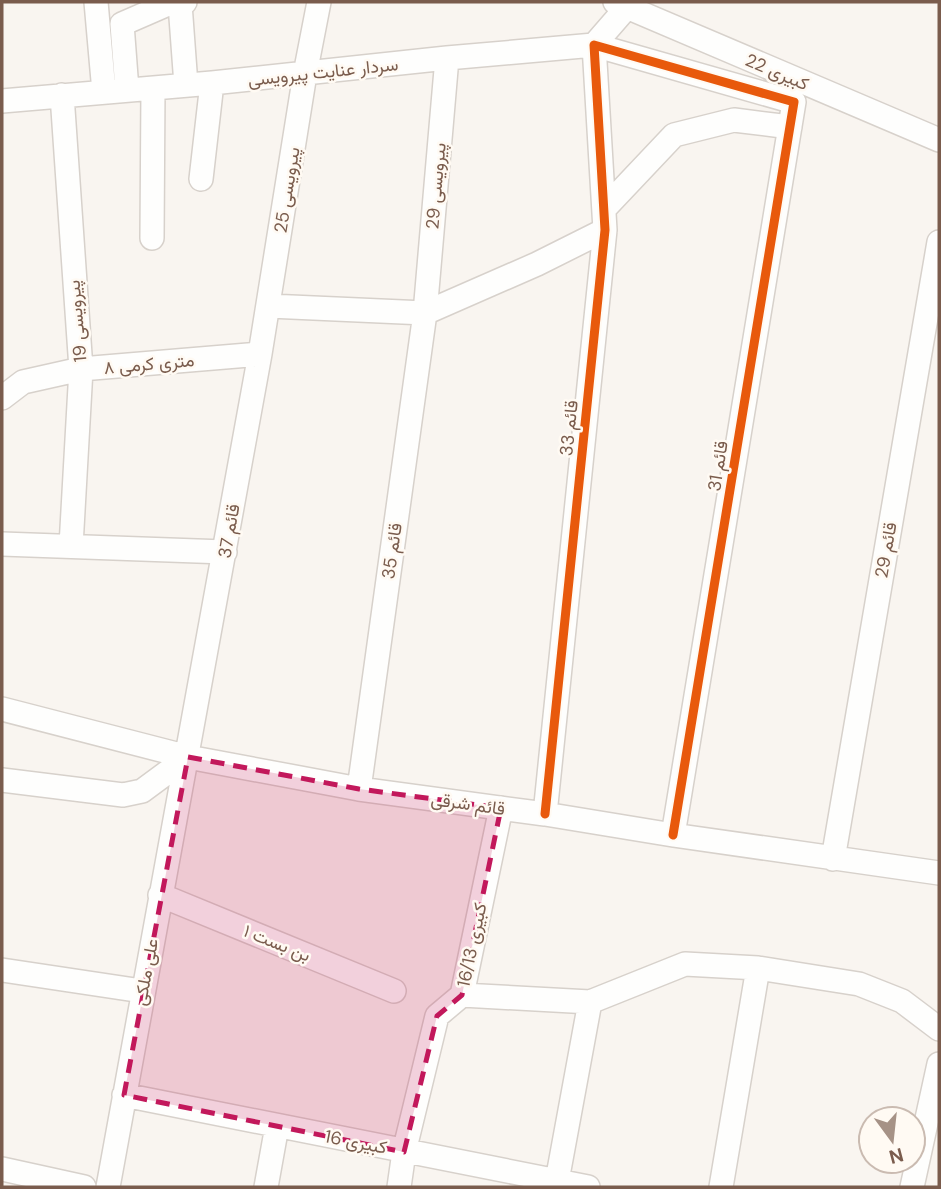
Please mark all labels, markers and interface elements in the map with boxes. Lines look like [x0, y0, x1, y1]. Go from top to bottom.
street label: کبیری 22 [742, 48, 812, 96]
street label: سردار عنایت پیرویسی [247, 52, 399, 92]
street label: پیرویسی 29 [420, 142, 452, 230]
street label: پیرویسی 25 [268, 145, 306, 235]
street label: پیرویسی 19 [61, 279, 93, 363]
street label: ۸ متری کرمی [103, 348, 195, 380]
street label: قائم 33 [554, 399, 584, 457]
street label: قائم 31 [702, 439, 734, 493]
street label: قائم 37 [212, 502, 246, 560]
street label: قائم 29 [869, 520, 903, 580]
street label: قائم 35 [376, 521, 408, 581]
street label: قائم شرقی [429, 787, 507, 821]
street label: کبیری 16/13 [451, 901, 493, 989]
street label: بن بست ۱ [240, 919, 314, 967]
street label: علی ملکی [128, 936, 164, 1008]
north arrow [857, 1105, 927, 1175]
street label: کبیری 16 [323, 1124, 389, 1160]
text: N [886, 1142, 906, 1170]

